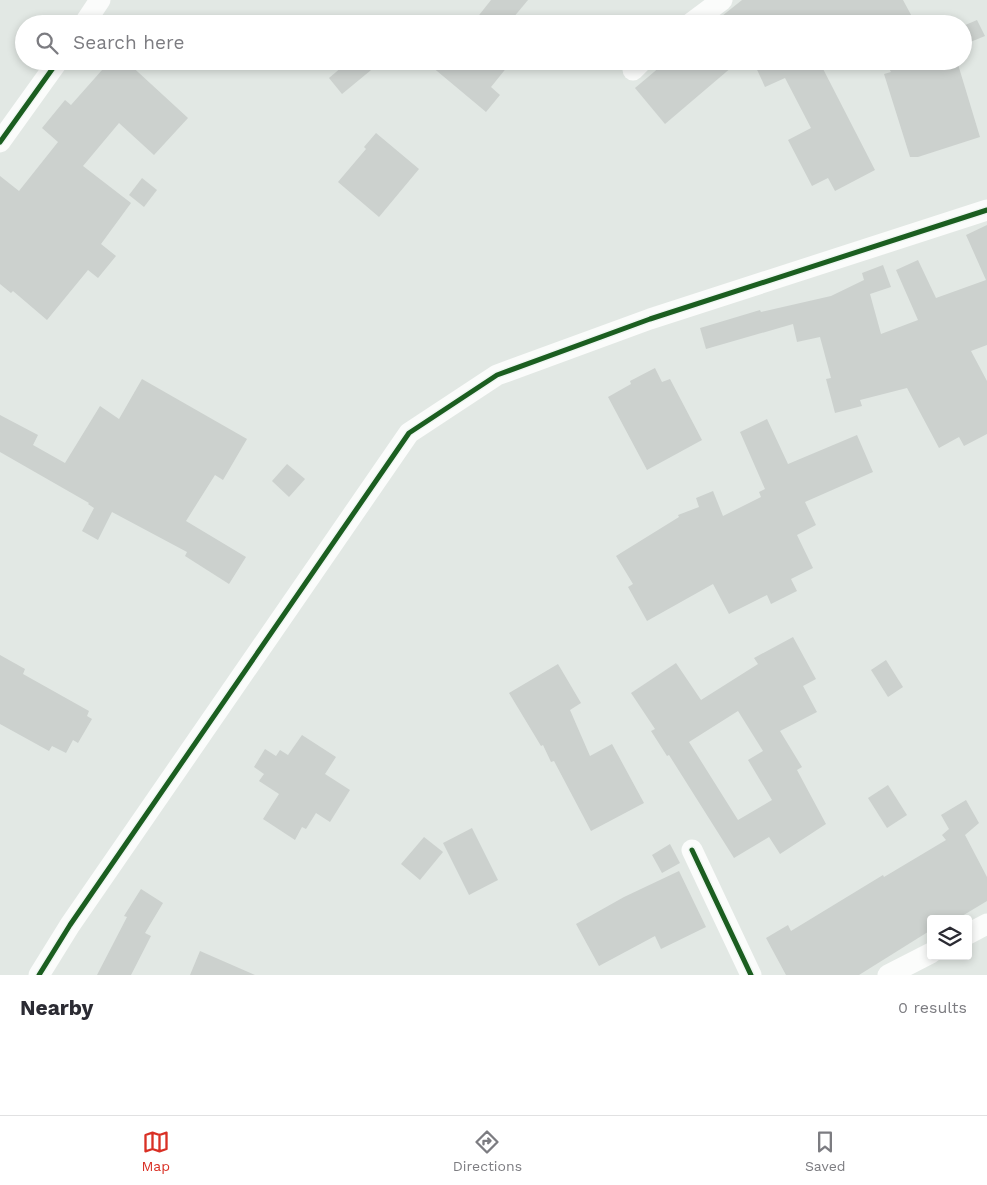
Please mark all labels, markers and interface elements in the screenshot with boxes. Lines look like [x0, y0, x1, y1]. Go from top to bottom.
search box [15, 15, 972, 70]
icon: search [33, 29, 61, 57]
text: Search here [73, 31, 184, 54]
map controls [927, 915, 972, 960]
button: layers [927, 915, 972, 960]
text: Nearby [20, 995, 93, 1020]
text: 0 results [898, 998, 967, 1017]
tab: Map [141, 1128, 170, 1174]
tab: Directions [453, 1128, 522, 1174]
tab: Saved [805, 1128, 846, 1174]

